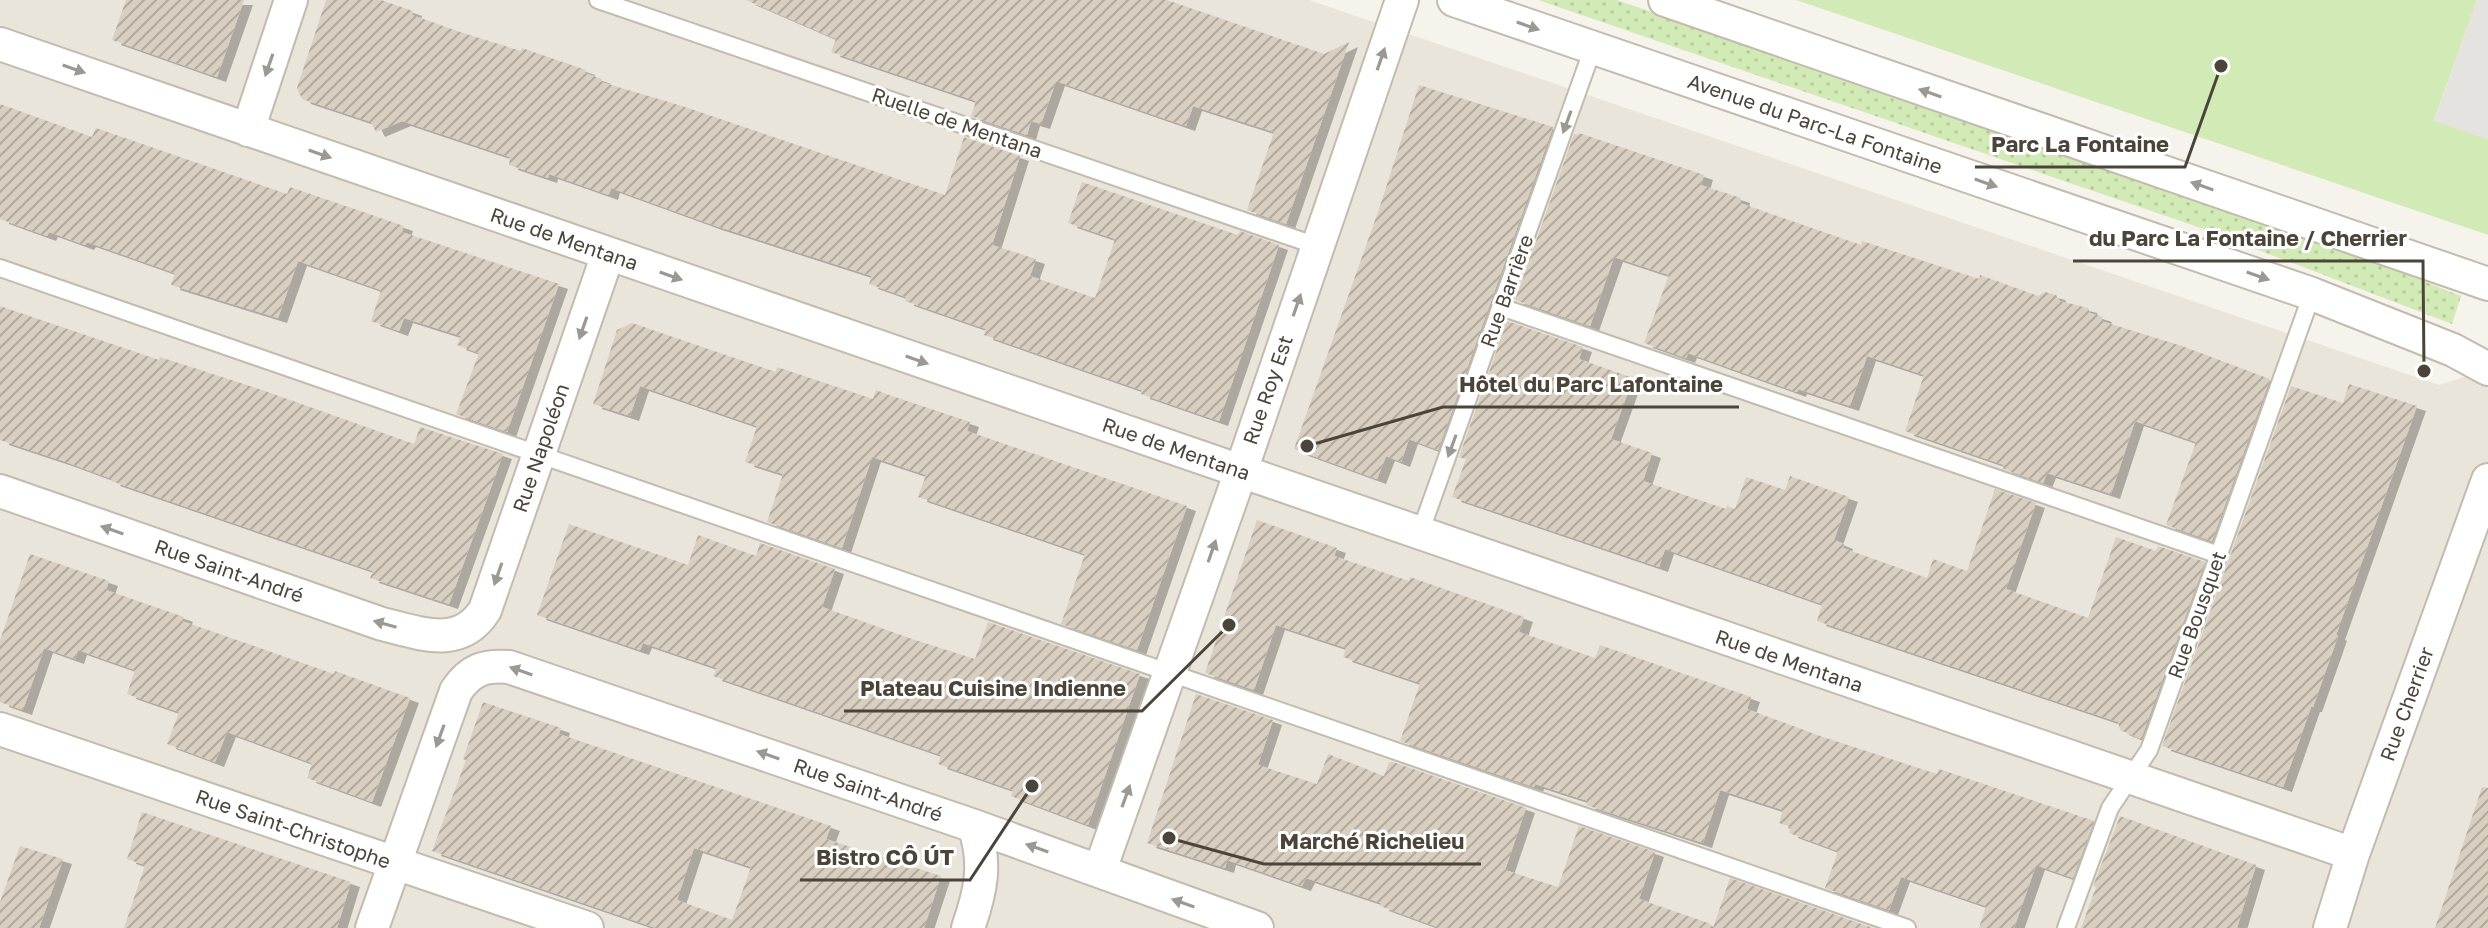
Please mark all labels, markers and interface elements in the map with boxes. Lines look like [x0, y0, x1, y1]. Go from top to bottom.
one-way arrow [1516, 20, 1540, 32]
one-way arrow [1375, 47, 1387, 71]
one-way arrow [263, 53, 275, 77]
one-way arrow [62, 64, 86, 76]
street label: Avenue du Parc-La Fontaine [1685, 68, 1946, 178]
street label: Ruelle de Mentana [869, 82, 1046, 163]
one-way arrow [1918, 86, 1942, 98]
one-way arrow [1561, 110, 1573, 134]
callout: Parc La Fontaine [1975, 121, 2185, 167]
text: Parc La Fontaine [1991, 130, 2169, 157]
one-way arrow [308, 149, 332, 161]
one-way arrow [1974, 177, 1998, 189]
one-way arrow [2190, 180, 2214, 192]
street label: Rue de Mentana [487, 202, 641, 275]
callout: du Parc La Fontaine / Cherrier [2073, 215, 2423, 261]
text: du Parc La Fontaine / Cherrier [2089, 224, 2408, 251]
street label: Rue Barrière [1475, 231, 1538, 350]
one-way arrow [2247, 270, 2271, 282]
one-way arrow [659, 271, 683, 283]
one-way arrow [1291, 293, 1303, 317]
one-way arrow [576, 316, 588, 340]
street label: Rue Roy Est [1237, 332, 1297, 447]
one-way arrow [905, 355, 929, 367]
callout: Hôtel du Parc Lafontaine [1443, 361, 1739, 407]
text: Hôtel du Parc Lafontaine [1459, 370, 1723, 397]
street label: Rue Napoléon [507, 380, 573, 515]
street label: Rue de Mentana [1099, 412, 1253, 485]
one-way arrow [1445, 434, 1457, 458]
one-way arrow [100, 524, 124, 536]
street label: Rue Saint-André [152, 533, 307, 607]
one-way arrow [1207, 539, 1219, 563]
street label: Rue Bousquet [2162, 548, 2230, 682]
one-way arrow [491, 562, 503, 586]
one-way arrow [372, 617, 396, 630]
street label: Rue de Mentana [1712, 624, 1866, 697]
street label: Rue Cherrier [2374, 643, 2438, 764]
one-way arrow [509, 665, 533, 677]
callout: Plateau Cuisine Indienne [844, 665, 1142, 711]
text: Plateau Cuisine Indienne [860, 674, 1126, 701]
one-way arrow [434, 724, 446, 748]
one-way arrow [755, 749, 779, 761]
street label: Rue Saint-André [791, 752, 946, 826]
street label: Rue Saint-Christophe [193, 783, 394, 873]
one-way arrow [1120, 784, 1133, 808]
callout: Marché Richelieu [1264, 818, 1481, 864]
text: Marché Richelieu [1280, 827, 1464, 854]
callout: Bistro CÔ ÚT [800, 834, 970, 880]
one-way arrow [1025, 841, 1049, 854]
text: Bistro CÔ ÚT [816, 843, 954, 870]
one-way arrow [1171, 896, 1195, 908]

